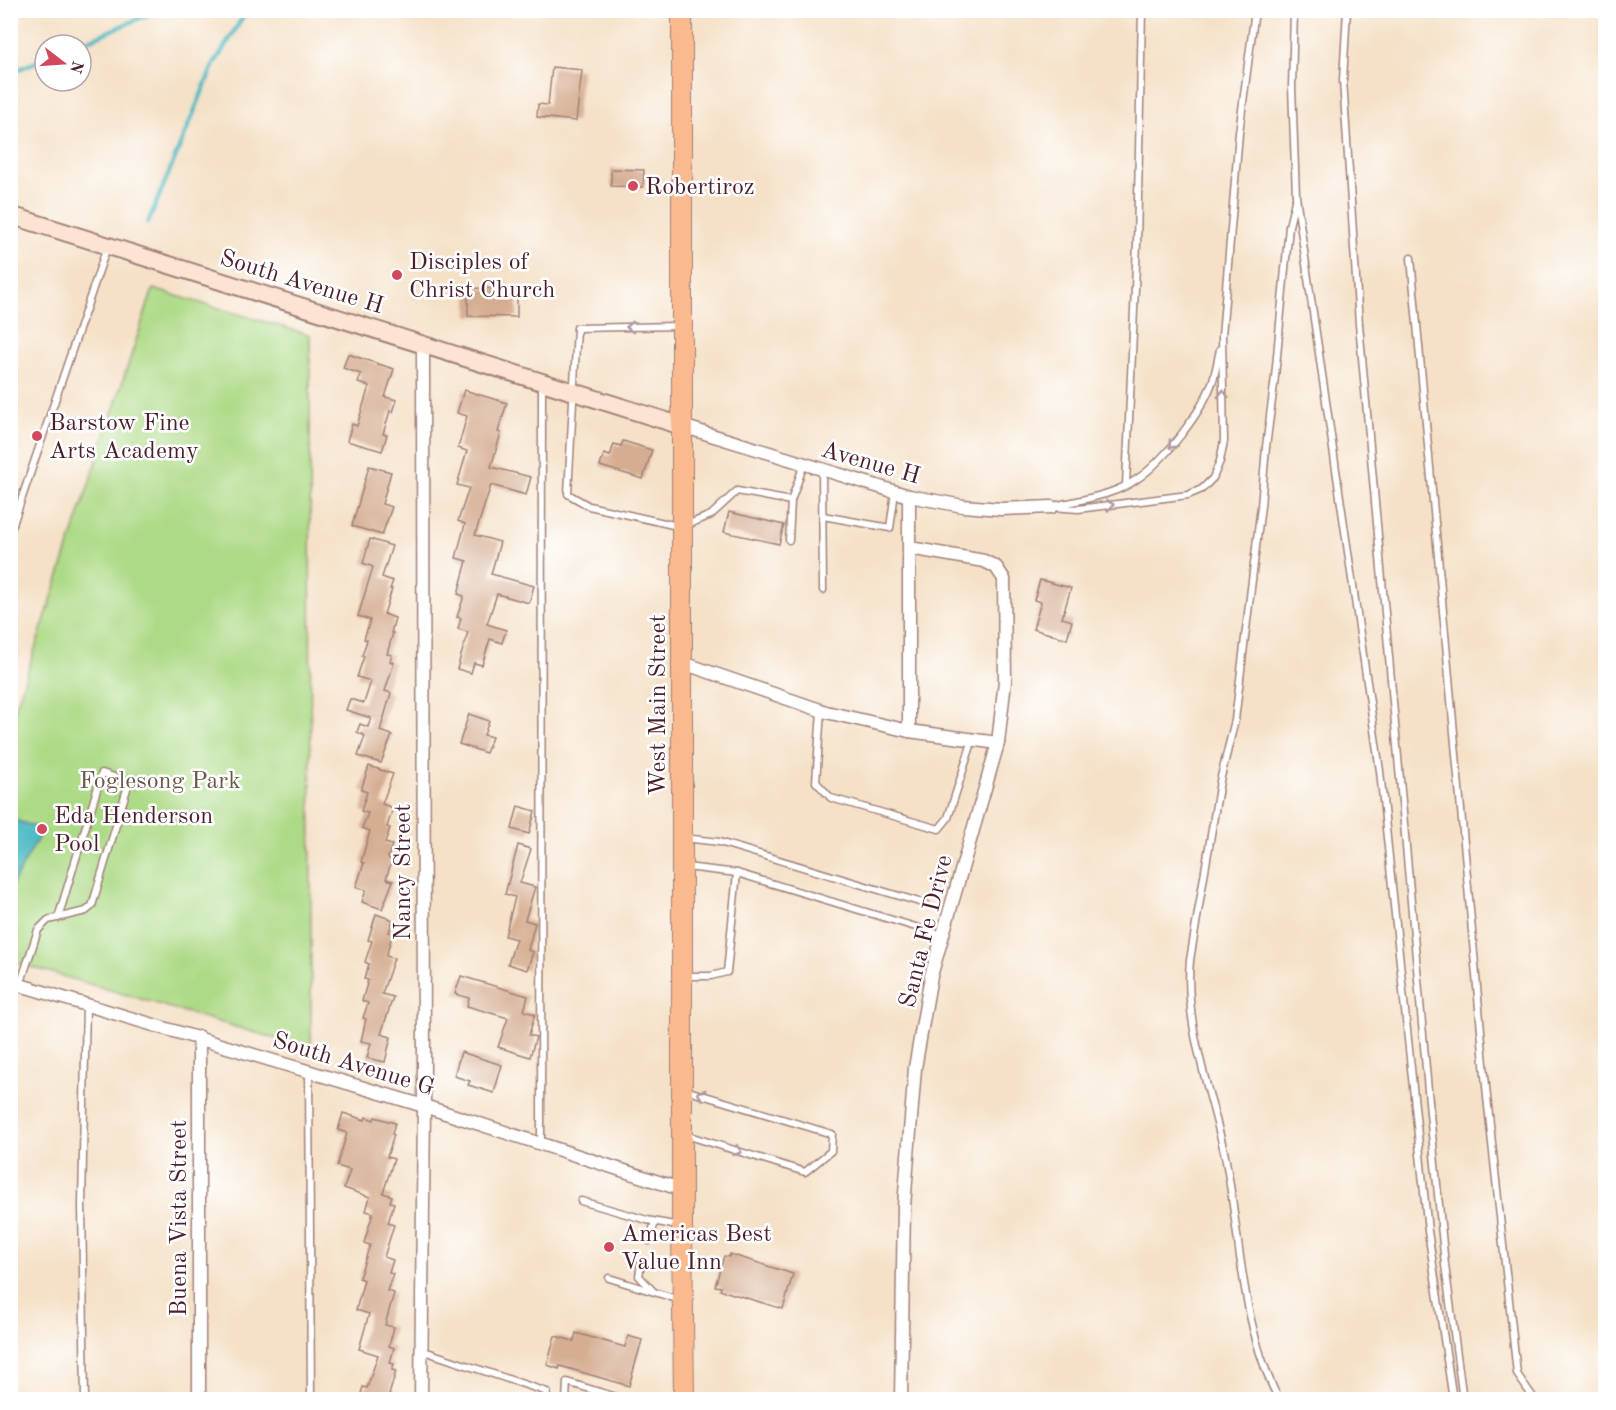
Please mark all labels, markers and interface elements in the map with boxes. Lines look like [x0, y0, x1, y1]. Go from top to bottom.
north arrow [33, 33, 93, 93]
text: N [66, 59, 85, 76]
place label: Robertiroz [645, 176, 754, 200]
marker: Robertiroz [626, 179, 640, 193]
street label: South Avenue H [217, 247, 386, 319]
place label: Disciples of Christ Church [409, 251, 555, 303]
marker: Disciples of Christ Church [390, 268, 404, 282]
one-way arrow [625, 321, 634, 333]
one-way arrow [1217, 390, 1229, 399]
place label: Barstow Fine Arts Academy [49, 412, 199, 464]
marker: Barstow Fine Arts Academy [30, 429, 44, 443]
street label: Avenue H [818, 438, 923, 489]
one-way arrow [1168, 438, 1179, 449]
one-way arrow [1105, 499, 1115, 512]
street label: West Main Street [647, 614, 671, 796]
park label: Foglesong Park [79, 770, 241, 794]
street label: Nancy Street [392, 804, 416, 940]
place label: Eda Henderson Pool [54, 805, 213, 857]
marker: Eda Henderson Pool [35, 822, 49, 836]
street label: Santa Fe Drive [896, 853, 958, 1010]
street label: South Avenue G [270, 1029, 437, 1101]
one-way arrow [696, 1089, 706, 1101]
street label: Buena Vista Street [168, 1120, 192, 1316]
one-way arrow [732, 1144, 743, 1156]
place label: Americas Best Value Inn [621, 1223, 772, 1275]
marker: Americas Best Value Inn [602, 1240, 616, 1254]

